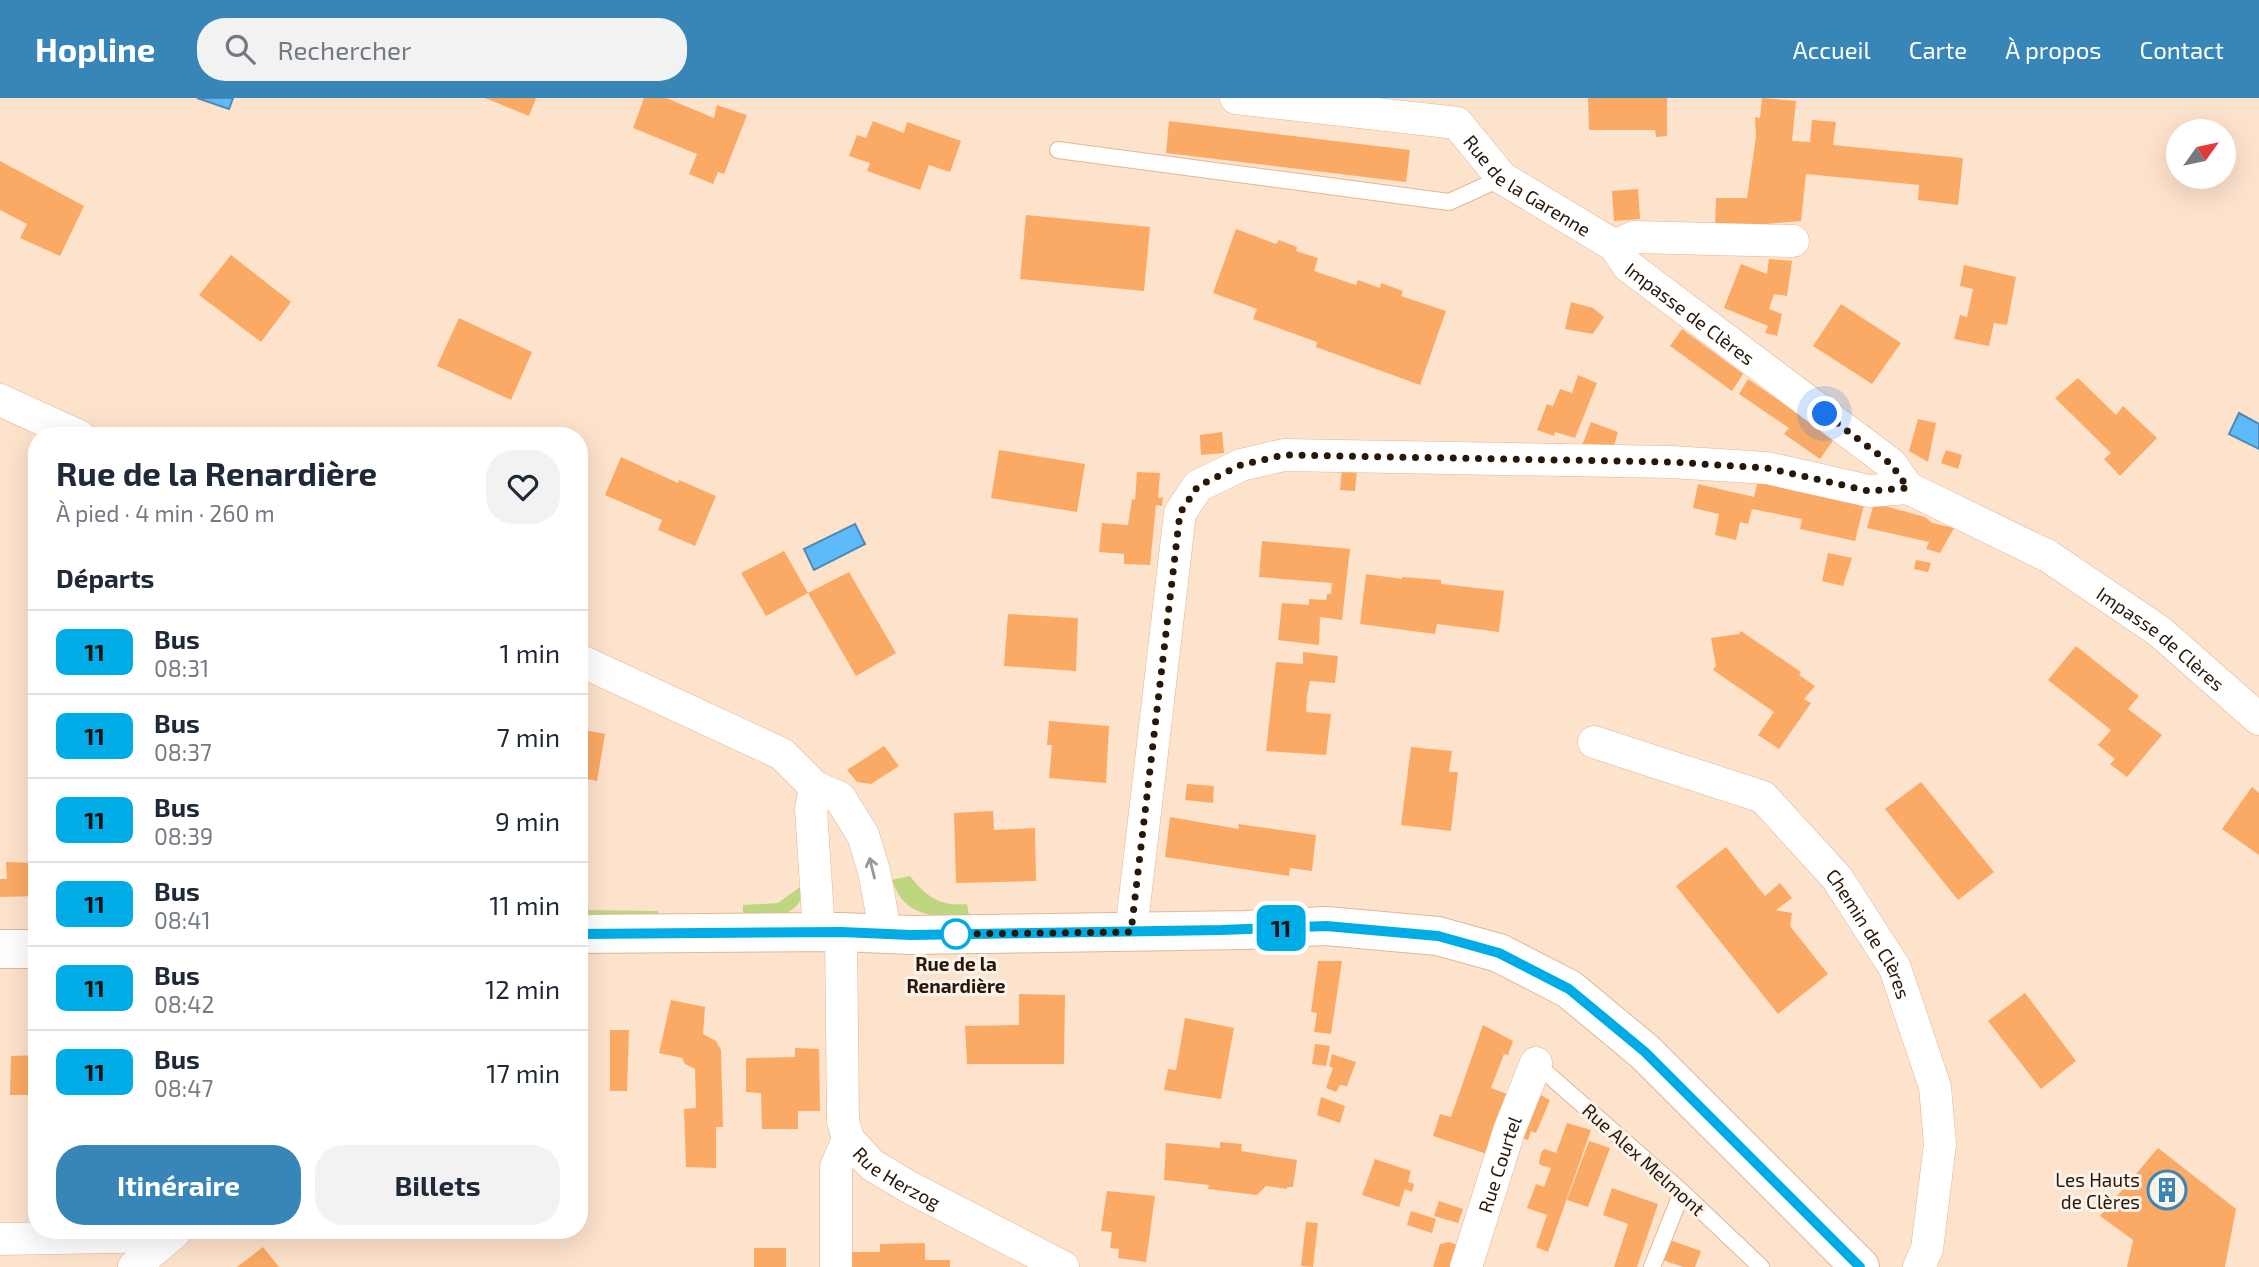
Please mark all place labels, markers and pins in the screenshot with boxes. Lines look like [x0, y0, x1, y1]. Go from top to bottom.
marker: Rue de la Renardière [941, 919, 971, 949]
place label: Rue de la Renardière [906, 952, 1006, 997]
place label: Les Hauts de Clères [2055, 1168, 2140, 1213]
building icon: Les Hauts de Clères [2146, 1169, 2188, 1211]

